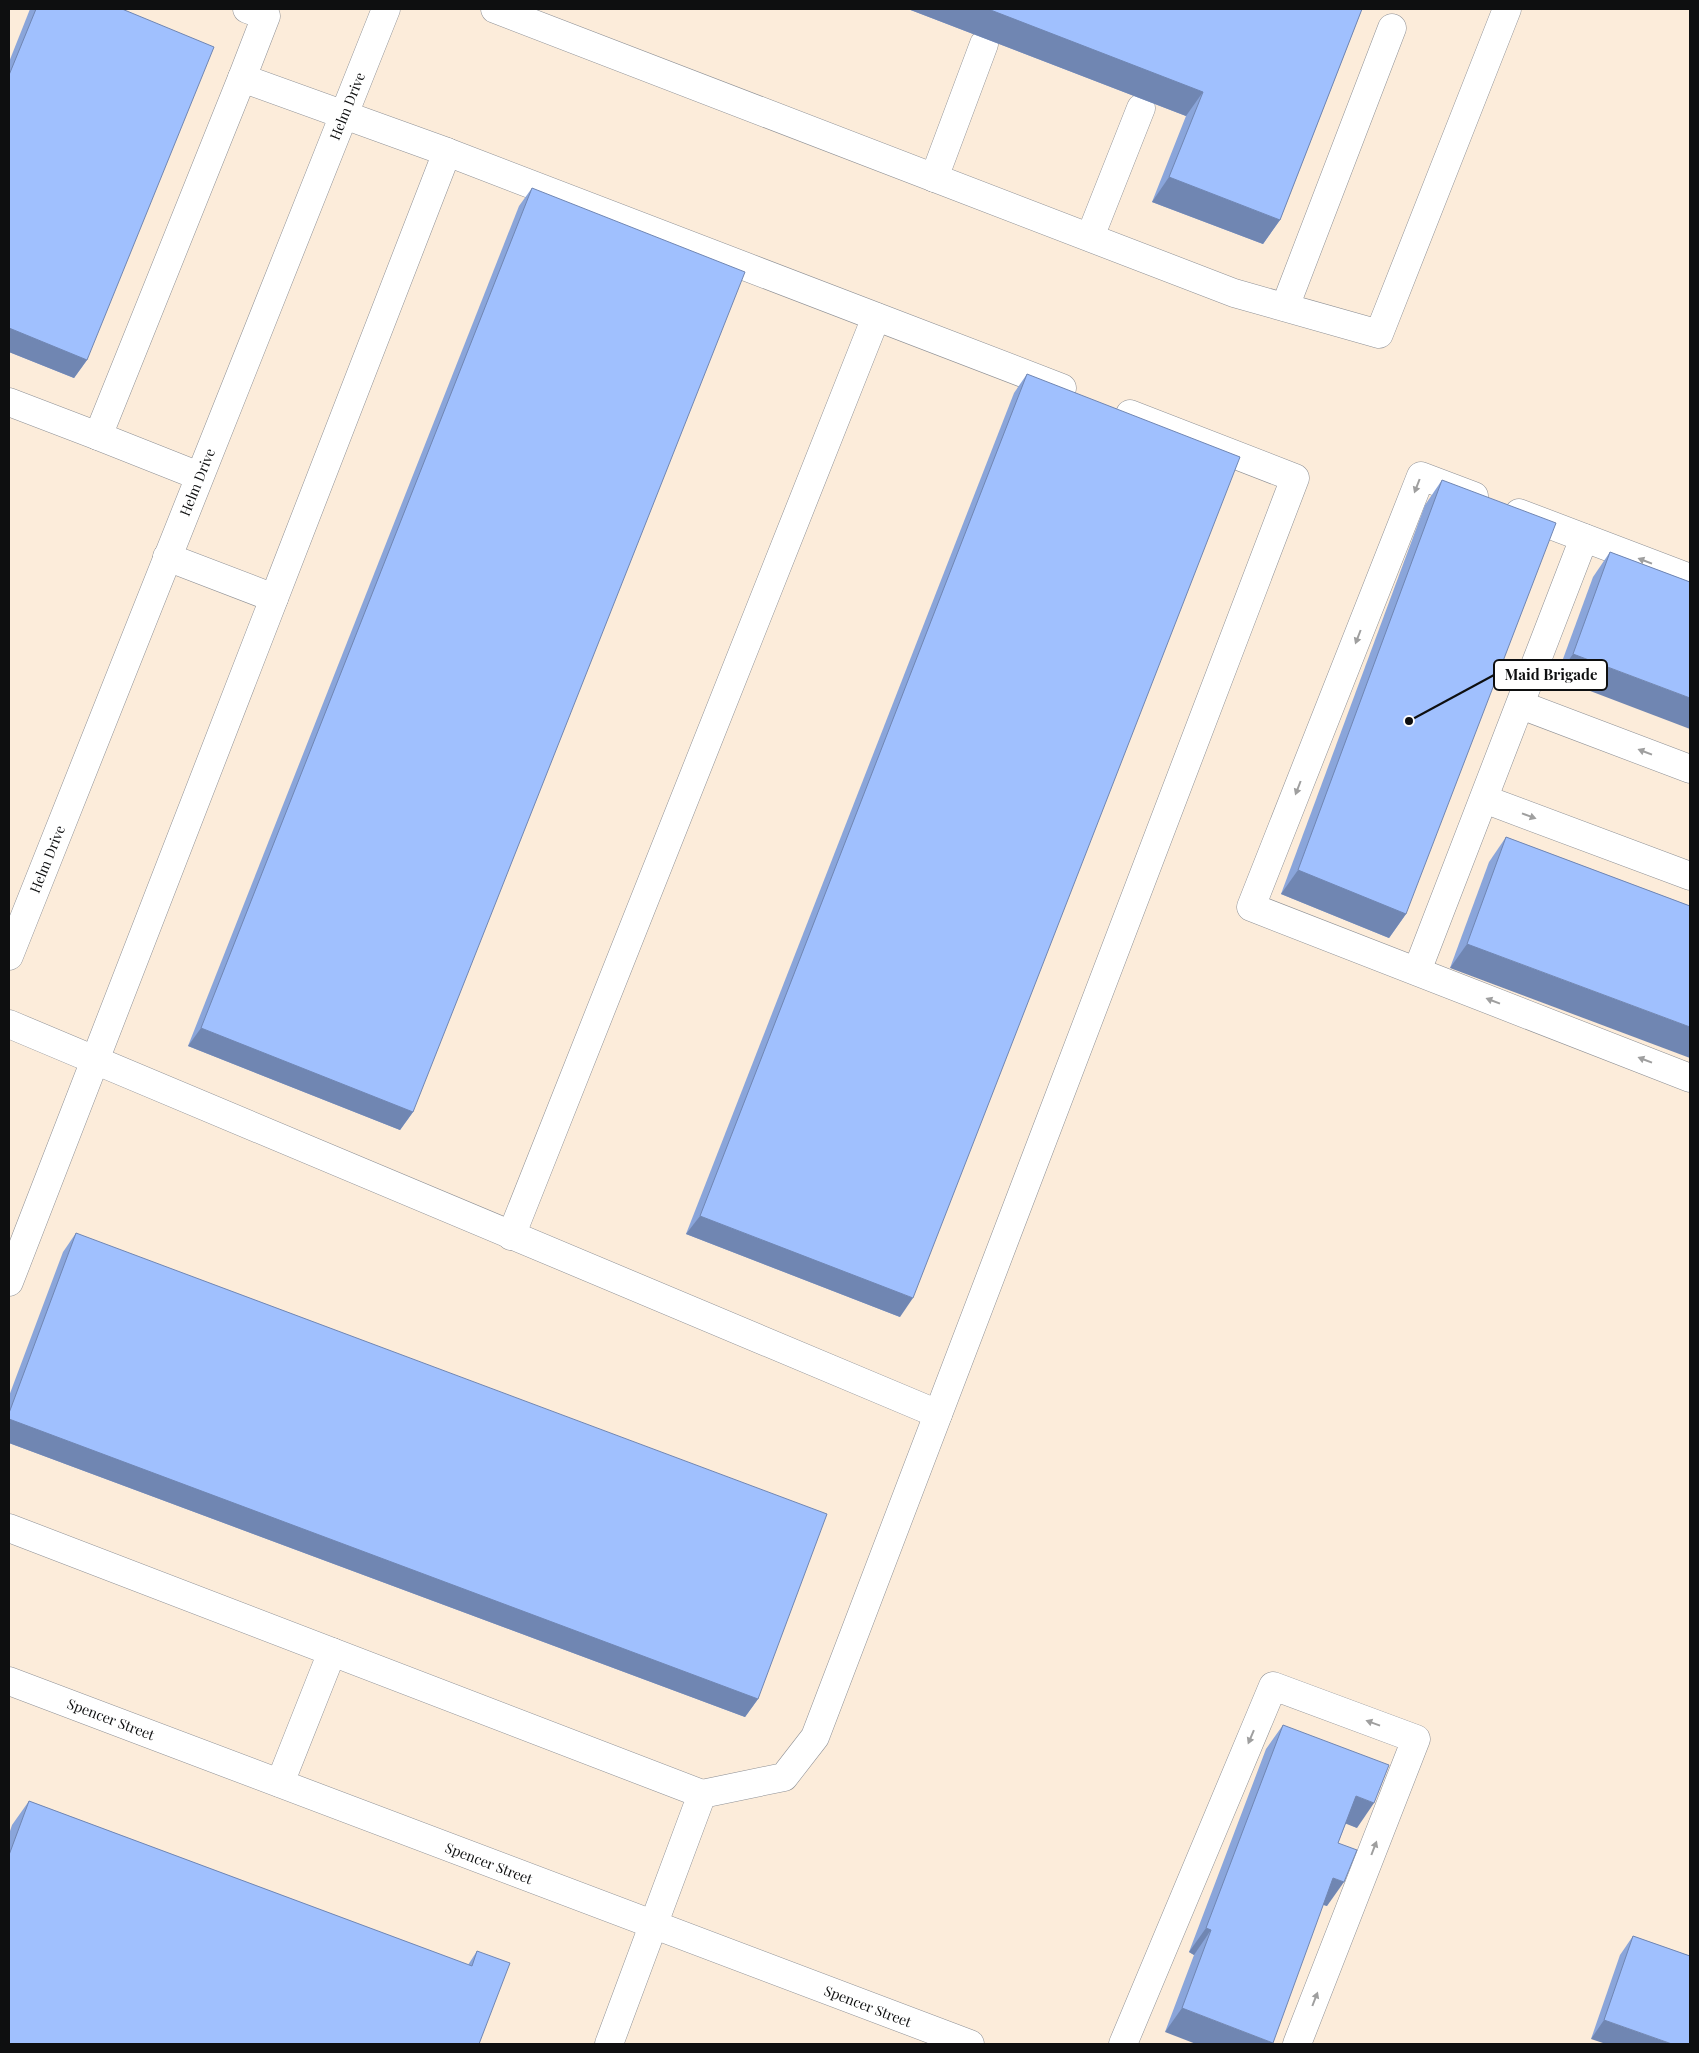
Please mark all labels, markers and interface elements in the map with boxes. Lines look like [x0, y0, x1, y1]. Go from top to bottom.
street label: Helm Drive [325, 69, 369, 143]
street label: Helm Drive [175, 445, 219, 519]
one-way arrow [1413, 479, 1421, 494]
one-way arrow [1637, 557, 1652, 564]
one-way arrow [1353, 630, 1361, 644]
callout: Maid Brigade [1494, 660, 1607, 690]
text: Maid Brigade [1505, 664, 1598, 684]
one-way arrow [1637, 747, 1652, 755]
one-way arrow [1294, 781, 1301, 796]
one-way arrow [1522, 813, 1537, 820]
street label: Helm Drive [25, 822, 69, 896]
one-way arrow [1485, 997, 1500, 1005]
one-way arrow [1637, 1056, 1652, 1064]
street label: Spencer Street [65, 1694, 158, 1745]
one-way arrow [1365, 1719, 1380, 1727]
one-way arrow [1247, 1730, 1255, 1744]
street label: Spencer Street [443, 1838, 536, 1889]
one-way arrow [1371, 1840, 1378, 1855]
street label: Spencer Street [822, 1981, 915, 2032]
one-way arrow [1311, 1991, 1319, 2006]

